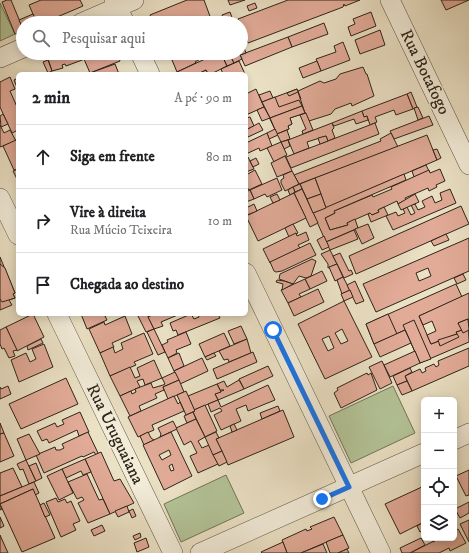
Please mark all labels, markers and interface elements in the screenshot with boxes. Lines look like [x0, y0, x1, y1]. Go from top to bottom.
search box [16, 16, 248, 60]
street label: Rua Botafogo [395, 26, 455, 118]
icon: search [30, 27, 52, 49]
text: Pesquisar aqui [62, 29, 145, 48]
text: 2 min [32, 87, 70, 109]
text: A pé · 90 m [174, 90, 232, 106]
icon: ahead [32, 146, 54, 168]
text: Siga em frente [70, 147, 155, 166]
text: 80 m [206, 149, 232, 165]
text: Vire à direita [70, 203, 146, 222]
icon: right [32, 210, 54, 232]
text: 10 m [208, 213, 232, 229]
text: Rua Múcio Teixeira [70, 222, 172, 238]
icon: arrive [32, 274, 54, 296]
text: Chegada ao destino [70, 275, 184, 294]
route start [264, 321, 282, 339]
street label: Rua Uruguaiana [81, 380, 149, 489]
map controls [421, 397, 457, 541]
button: + [421, 397, 457, 433]
button: − [421, 433, 457, 469]
button: locate [421, 469, 457, 505]
route end [313, 490, 331, 508]
button: layers [421, 505, 457, 541]

